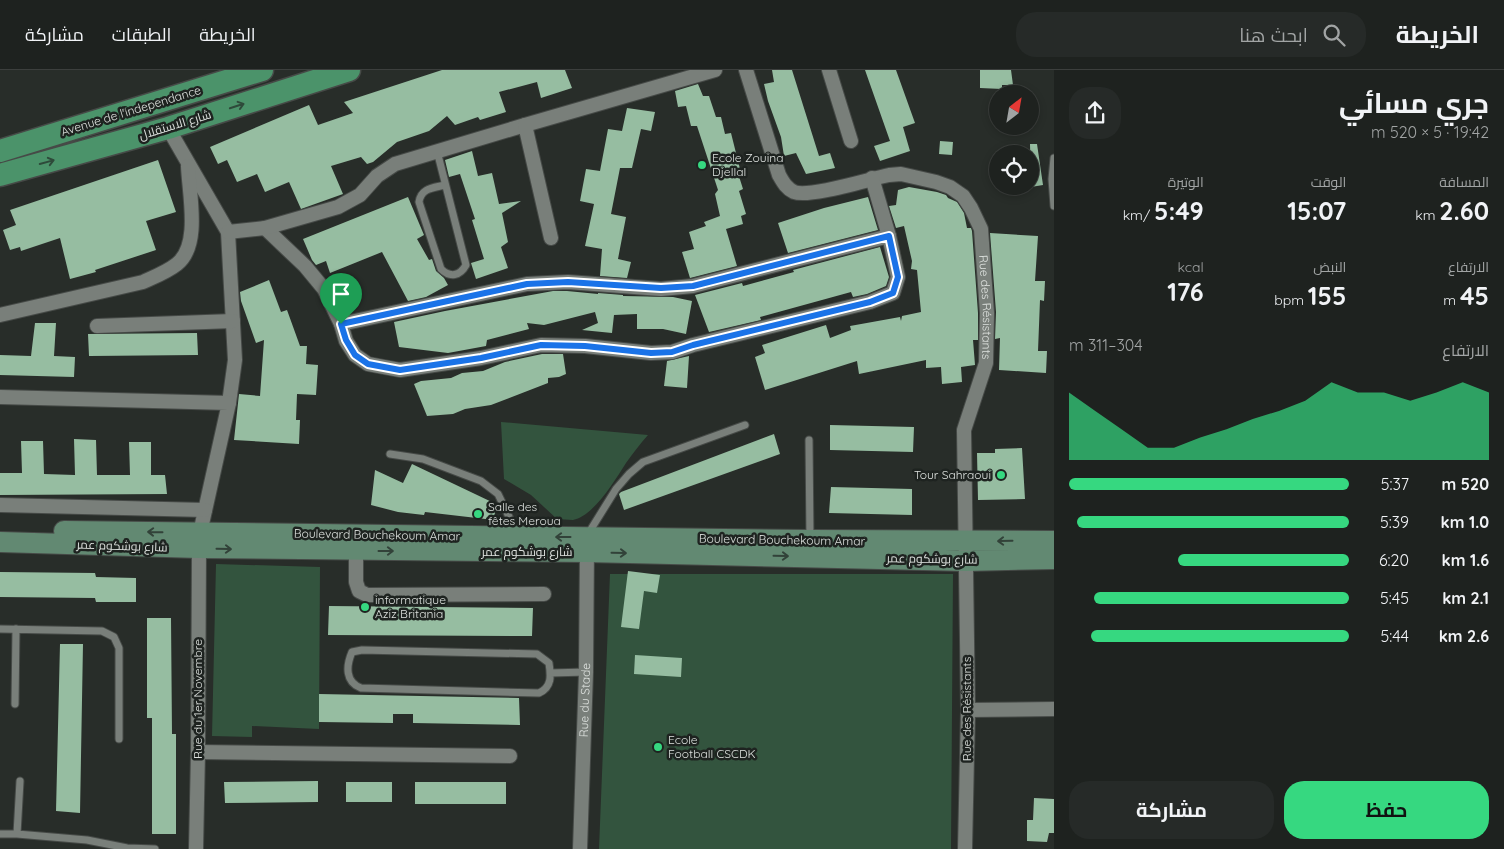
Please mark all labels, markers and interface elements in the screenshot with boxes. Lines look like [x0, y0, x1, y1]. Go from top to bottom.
search box [1016, 12, 1366, 57]
text: الخريطة [1396, 19, 1479, 49]
icon: search [1320, 21, 1348, 49]
text: مشاركة [25, 23, 84, 46]
text: الطبقات [112, 23, 171, 46]
text: الخريطة [199, 23, 256, 46]
text: ابحث هنا [1239, 23, 1308, 47]
street label: Avenue de l'independance [59, 82, 203, 139]
north arrow [989, 85, 1039, 135]
map controls [989, 85, 1039, 195]
text: جري مسائي [1339, 85, 1489, 120]
button: share [1069, 87, 1121, 139]
one-way arrow [228, 101, 244, 111]
street label: شارع الاستقلال [137, 106, 213, 144]
text: 19:42 · 5 × 520 m [1371, 122, 1489, 142]
button: locate [989, 145, 1039, 195]
place label: Ecole Zouina Djellal [712, 150, 783, 179]
one-way arrow [39, 156, 55, 166]
marker: Ecole Zouina Djellal [696, 159, 708, 171]
text: الوتيرة [1168, 173, 1204, 191]
text: الوقت [1311, 173, 1346, 191]
text: المسافة [1439, 173, 1489, 191]
text: 5:49 [1154, 195, 1204, 226]
text: 15:07 [1287, 195, 1346, 226]
text: 2.60 [1439, 195, 1489, 226]
text: /km [1123, 206, 1154, 224]
text: km [1415, 206, 1439, 224]
street label: Rue des Résistants [976, 254, 995, 360]
text: kcal [1178, 258, 1204, 276]
text: النبض [1313, 258, 1346, 276]
text: الارتفاع [1448, 258, 1489, 276]
pin [320, 273, 362, 324]
text: 176 [1167, 276, 1204, 307]
icon: arrive [327, 280, 355, 308]
text: 155 [1308, 280, 1346, 311]
text: 45 [1460, 280, 1489, 311]
text: bpm [1274, 291, 1308, 309]
text: m [1443, 291, 1460, 309]
text: 304–311 m [1069, 335, 1143, 355]
text: الارتفاع [1442, 340, 1489, 360]
place label: Tour Sahraoui [914, 467, 991, 482]
marker: Tour Sahraoui [995, 469, 1007, 481]
text: 5:37 [1381, 474, 1409, 494]
text: 520 m [1442, 474, 1489, 494]
place label: Salle des fêtes Meroua [488, 499, 561, 528]
marker: Salle des fêtes Meroua [472, 508, 484, 520]
text: 5:39 [1380, 512, 1409, 532]
text: 1.0 km [1441, 512, 1489, 532]
street label: Boulevard Bouchekoum Amar [294, 526, 461, 543]
one-way arrow [148, 527, 164, 537]
street label: Boulevard Bouchekoum Amar [699, 531, 866, 548]
one-way arrow [555, 532, 572, 542]
street label: شارع بوشكوم عمر [75, 536, 168, 556]
one-way arrow [998, 536, 1014, 546]
one-way arrow [215, 544, 231, 554]
street label: شارع بوشكوم عمر [480, 544, 573, 560]
one-way arrow [378, 546, 394, 556]
one-way arrow [610, 548, 626, 557]
street label: شارع بوشكوم عمر [885, 550, 978, 568]
text: 6:20 [1379, 550, 1409, 570]
text: 1.6 km [1442, 550, 1489, 570]
one-way arrow [773, 552, 789, 561]
text: 5:45 [1380, 588, 1409, 608]
text: 2.1 km [1442, 588, 1489, 608]
place label: informatique Aziz Britania [375, 592, 446, 621]
marker: informatique Aziz Britania [359, 601, 371, 613]
text: 5:44 [1380, 626, 1409, 646]
text: 2.6 km [1439, 626, 1489, 646]
street label: Rue du 1er Novembre [190, 639, 205, 759]
street label: Rue des Résistants [959, 656, 974, 761]
street label: Rue du Stade [576, 663, 593, 738]
place label: Ecole Football CSCDK [668, 732, 756, 761]
marker: Ecole Football CSCDK [652, 741, 664, 753]
button: مشاركة [1069, 781, 1274, 839]
button: حفظ [1284, 781, 1489, 839]

